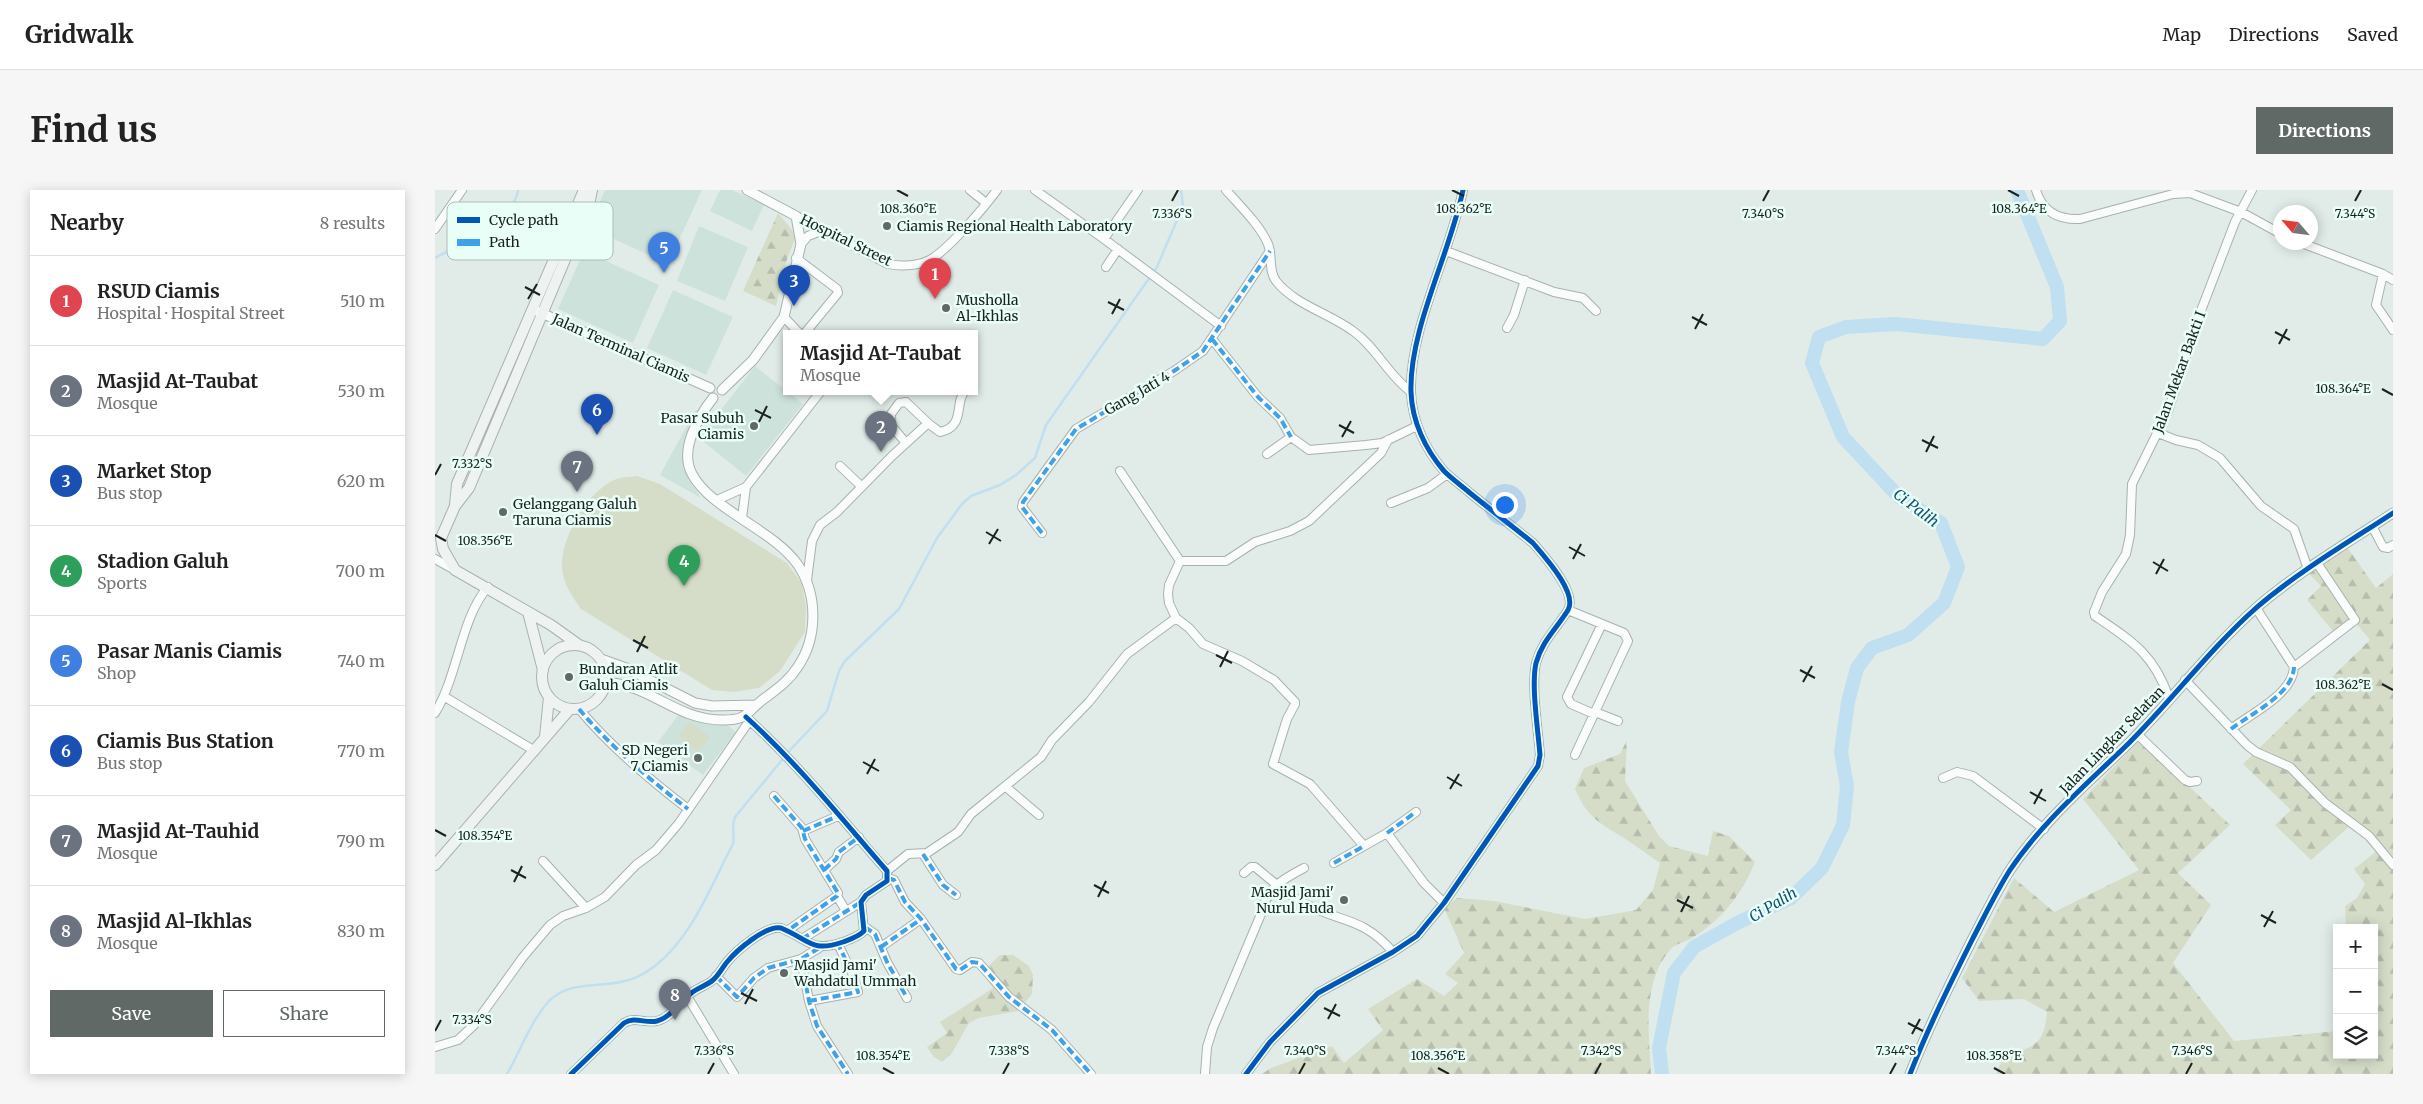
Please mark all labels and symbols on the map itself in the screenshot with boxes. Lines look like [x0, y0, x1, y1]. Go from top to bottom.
text: 108.360°E [880, 201, 937, 216]
text: 108.362°E [1436, 201, 1492, 216]
text: 108.364°E [1991, 201, 2047, 216]
legend [447, 202, 613, 260]
north arrow [2273, 205, 2318, 250]
text: 7.336°S [1152, 206, 1192, 221]
text: 7.340°S [1742, 206, 1784, 221]
text: 7.344°S [2335, 206, 2375, 221]
street label: Hospital Street [797, 210, 895, 270]
text: Cycle path [489, 211, 559, 229]
place label: Ciamis Regional Health Laboratory [897, 217, 1133, 235]
marker: Ciamis Regional Health Laboratory [881, 220, 893, 232]
pin: 5 [648, 232, 680, 273]
text: Path [489, 233, 520, 251]
pin: 1 [919, 258, 951, 299]
pin: 3 [778, 265, 810, 306]
place label: Musholla Al-Ikhlas [955, 291, 1019, 325]
marker: Musholla Al-Ikhlas [940, 302, 952, 314]
street label: Jalan Terminal Ciamis [548, 309, 693, 387]
street label: Jalan Mekar Bakti I [2148, 309, 2209, 436]
street label: Gang Jati 4 [1101, 367, 1173, 419]
text: 108.364°E [2315, 381, 2371, 396]
pin: 6 [581, 394, 613, 435]
place label: Pasar Subuh Ciamis [660, 409, 744, 443]
pin: 2 [865, 411, 897, 452]
marker: Pasar Subuh Ciamis [748, 420, 760, 432]
pin: 7 [561, 451, 593, 492]
text: 7.332°S [452, 456, 492, 471]
water label: Ci Palih [1890, 484, 1943, 531]
your location [1492, 492, 1518, 518]
place label: Gelanggang Galuh Taruna Ciamis [513, 495, 637, 529]
marker: Gelanggang Galuh Taruna Ciamis [497, 506, 509, 518]
text: 108.356°E [458, 533, 513, 548]
pin: 4 [668, 545, 700, 586]
place label: Bundaran Atlit Galuh Ciamis [579, 660, 678, 694]
marker: Bundaran Atlit Galuh Ciamis [563, 671, 575, 683]
text: 108.362°E [2315, 677, 2371, 692]
street label: Jalan Lingkar Selatan [2055, 682, 2168, 798]
place label: SD Negeri 7 Ciamis [621, 741, 688, 775]
marker: SD Negeri 7 Ciamis [692, 752, 704, 764]
text: 108.354°E [458, 828, 512, 843]
place label: Masjid Jami' Nurul Huda [1251, 883, 1334, 917]
water label: Ci Palih [1745, 883, 1800, 926]
marker: Masjid Jami' Nurul Huda [1338, 894, 1350, 906]
place label: Masjid Jami' Wahdatul Ummah [793, 956, 917, 990]
marker: Masjid Jami' Wahdatul Ummah [778, 967, 790, 979]
pin: 8 [659, 979, 691, 1020]
text: 7.334°S [452, 1012, 492, 1027]
text: 7.336°S [694, 1043, 734, 1058]
text: 7.338°S [989, 1043, 1029, 1058]
text: 7.340°S [1284, 1043, 1326, 1058]
text: 7.342°S [1581, 1043, 1621, 1058]
text: 7.344°S [1876, 1043, 1916, 1058]
text: 7.346°S [2172, 1043, 2212, 1058]
text: 108.354°E [856, 1048, 910, 1063]
text: 108.356°E [1411, 1048, 1466, 1063]
text: 108.358°E [1966, 1048, 2022, 1063]

